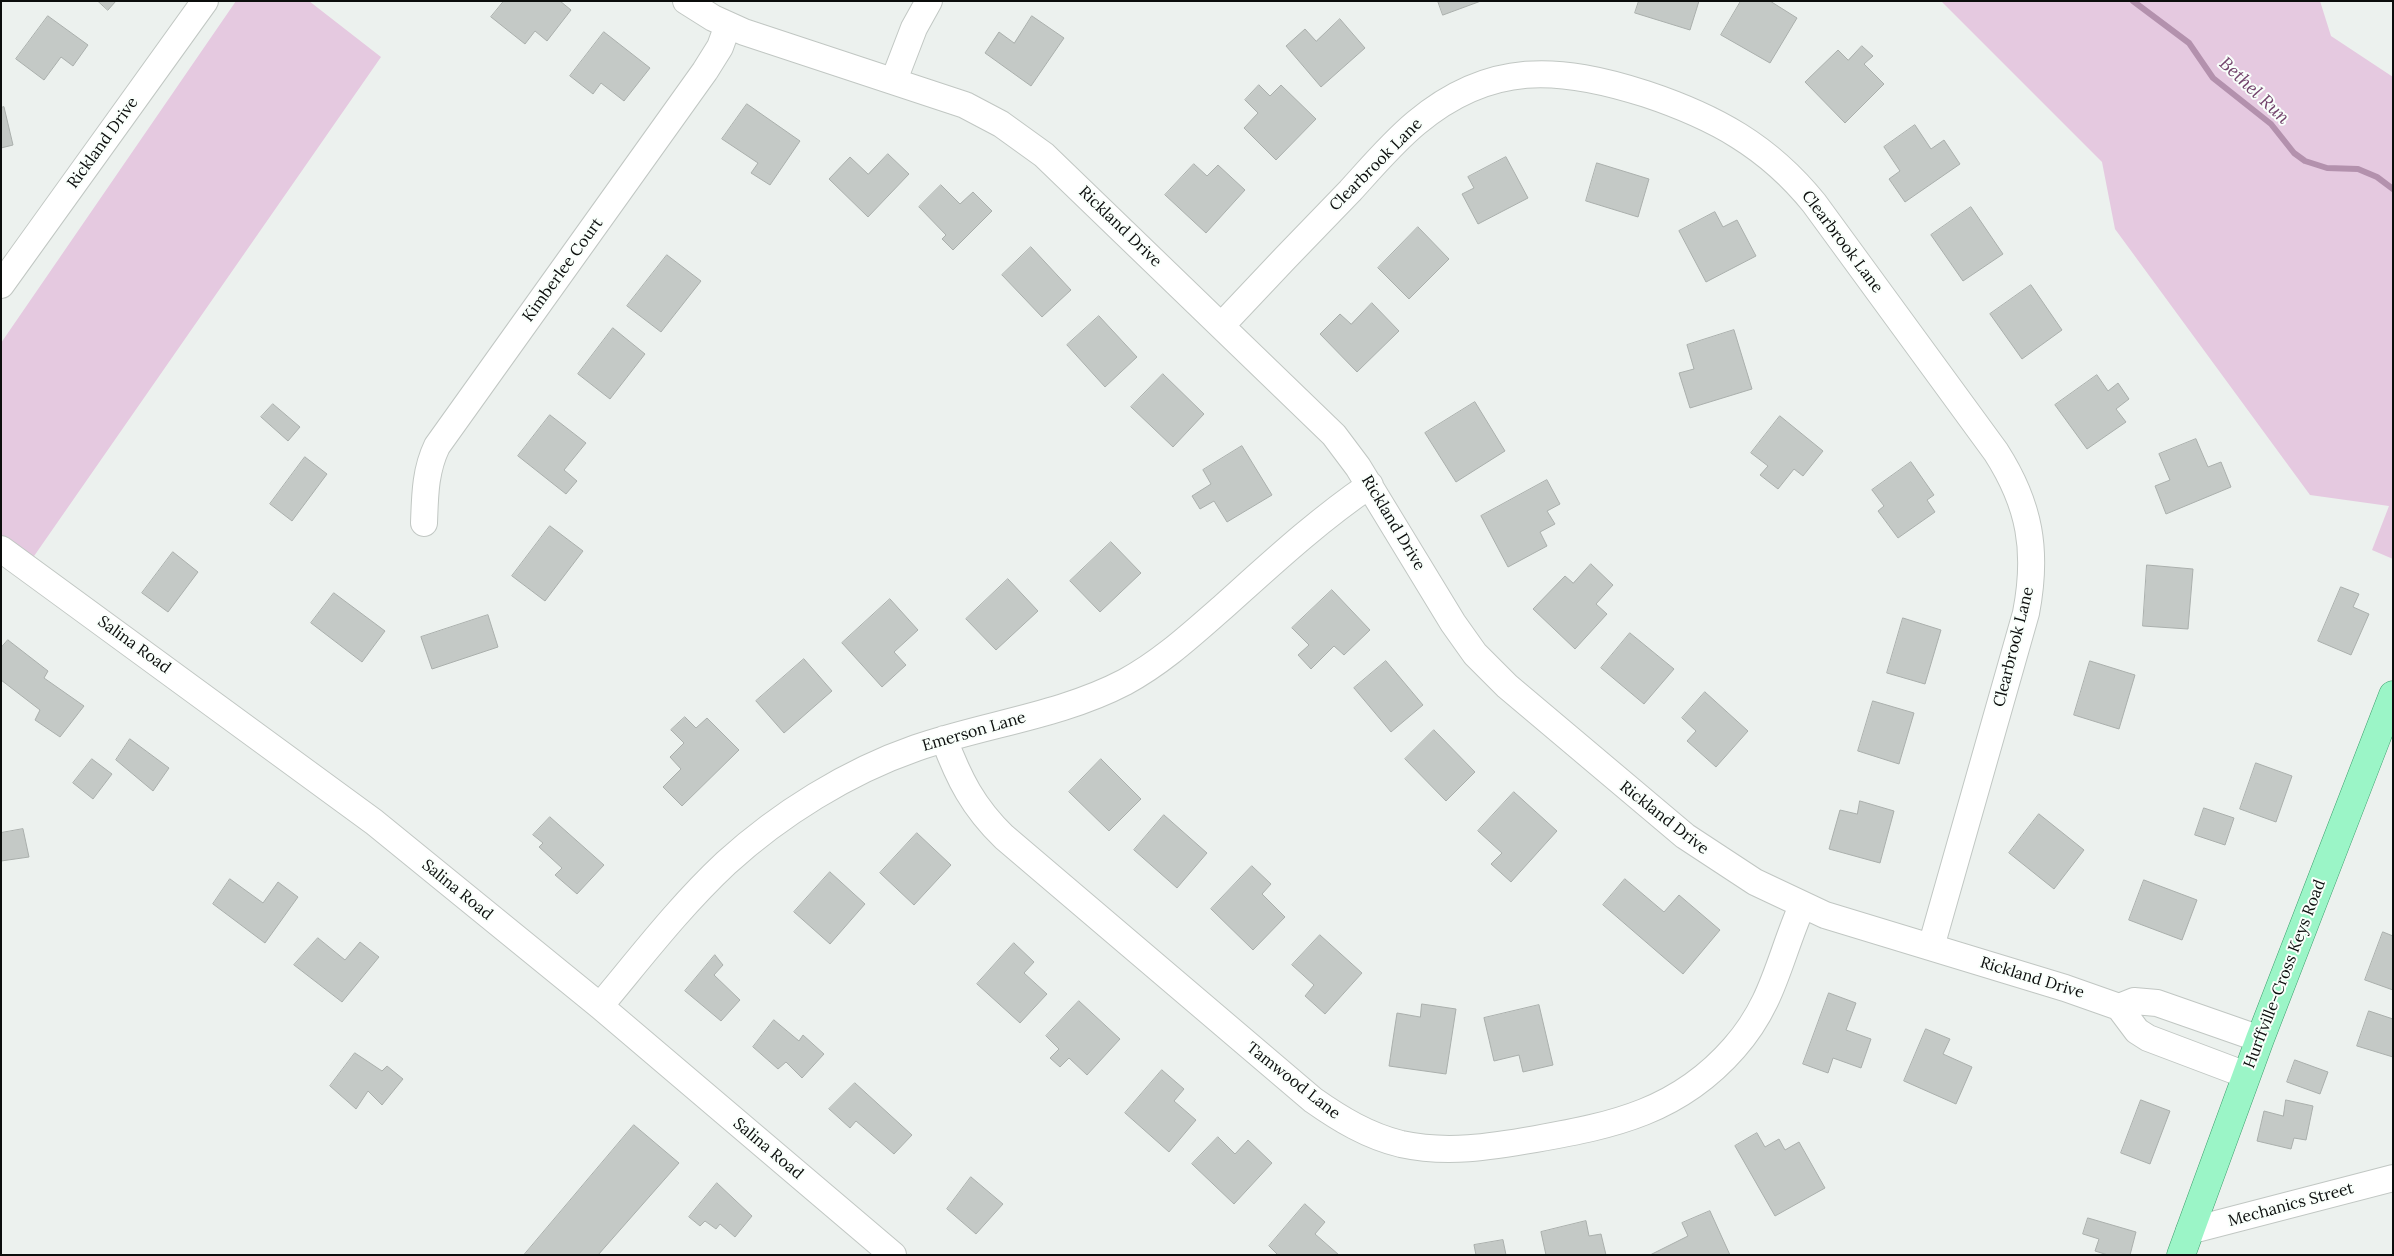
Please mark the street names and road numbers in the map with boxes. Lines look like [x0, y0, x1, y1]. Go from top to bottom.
street label: Rickland Drive [64, 94, 142, 192]
street label: Clearbrook Lane [1326, 115, 1426, 215]
street label: Rickland Drive [1075, 183, 1165, 271]
street label: Clearbrook Lane [1797, 187, 1887, 297]
street label: Kimberlee Court [519, 214, 607, 326]
street label: Rickland Drive [1357, 472, 1429, 574]
street label: Clearbrook Lane [1990, 585, 2038, 709]
street label: Salina Road [94, 612, 174, 678]
street label: Emerson Lane [920, 708, 1028, 756]
street label: Rickland Drive [1616, 777, 1712, 859]
street label: Salina Road [418, 856, 496, 924]
street label: Hurffville-Cross Keys Road [2240, 877, 2330, 1071]
street label: Rickland Drive [1978, 953, 2086, 1003]
street label: Tamwood Lane [1242, 1038, 1344, 1124]
street label: Salina Road [729, 1114, 807, 1184]
street label: Mechanics Street [2226, 1179, 2356, 1231]

